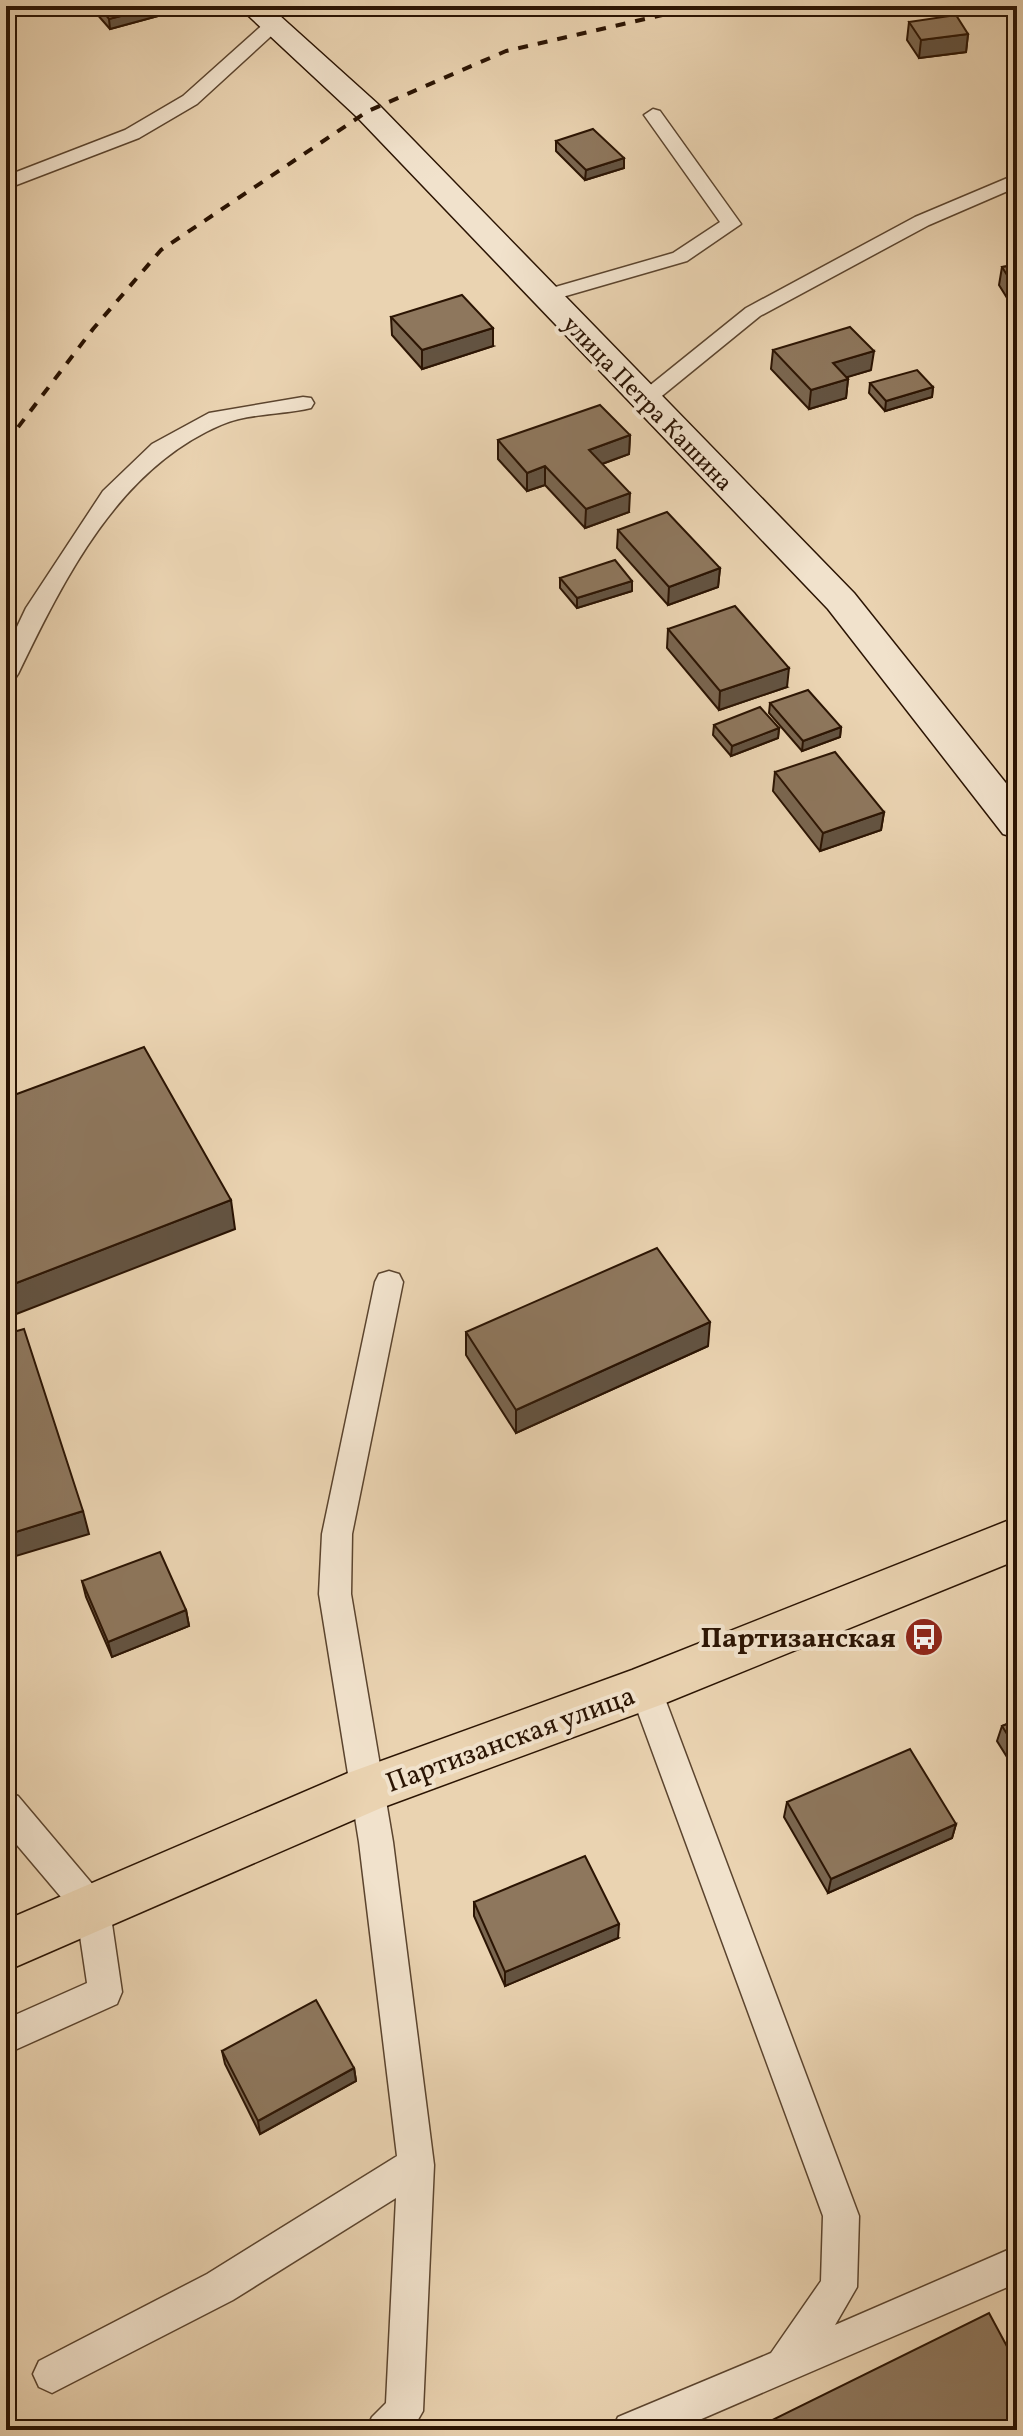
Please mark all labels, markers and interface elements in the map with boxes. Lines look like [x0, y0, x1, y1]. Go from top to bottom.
street label: улица Петра Кашина [554, 309, 740, 500]
bus stop icon: Партизанская [903, 1616, 945, 1658]
place label: Партизанская [701, 1620, 896, 1659]
street label: Партизанская улица [381, 1677, 641, 1804]

